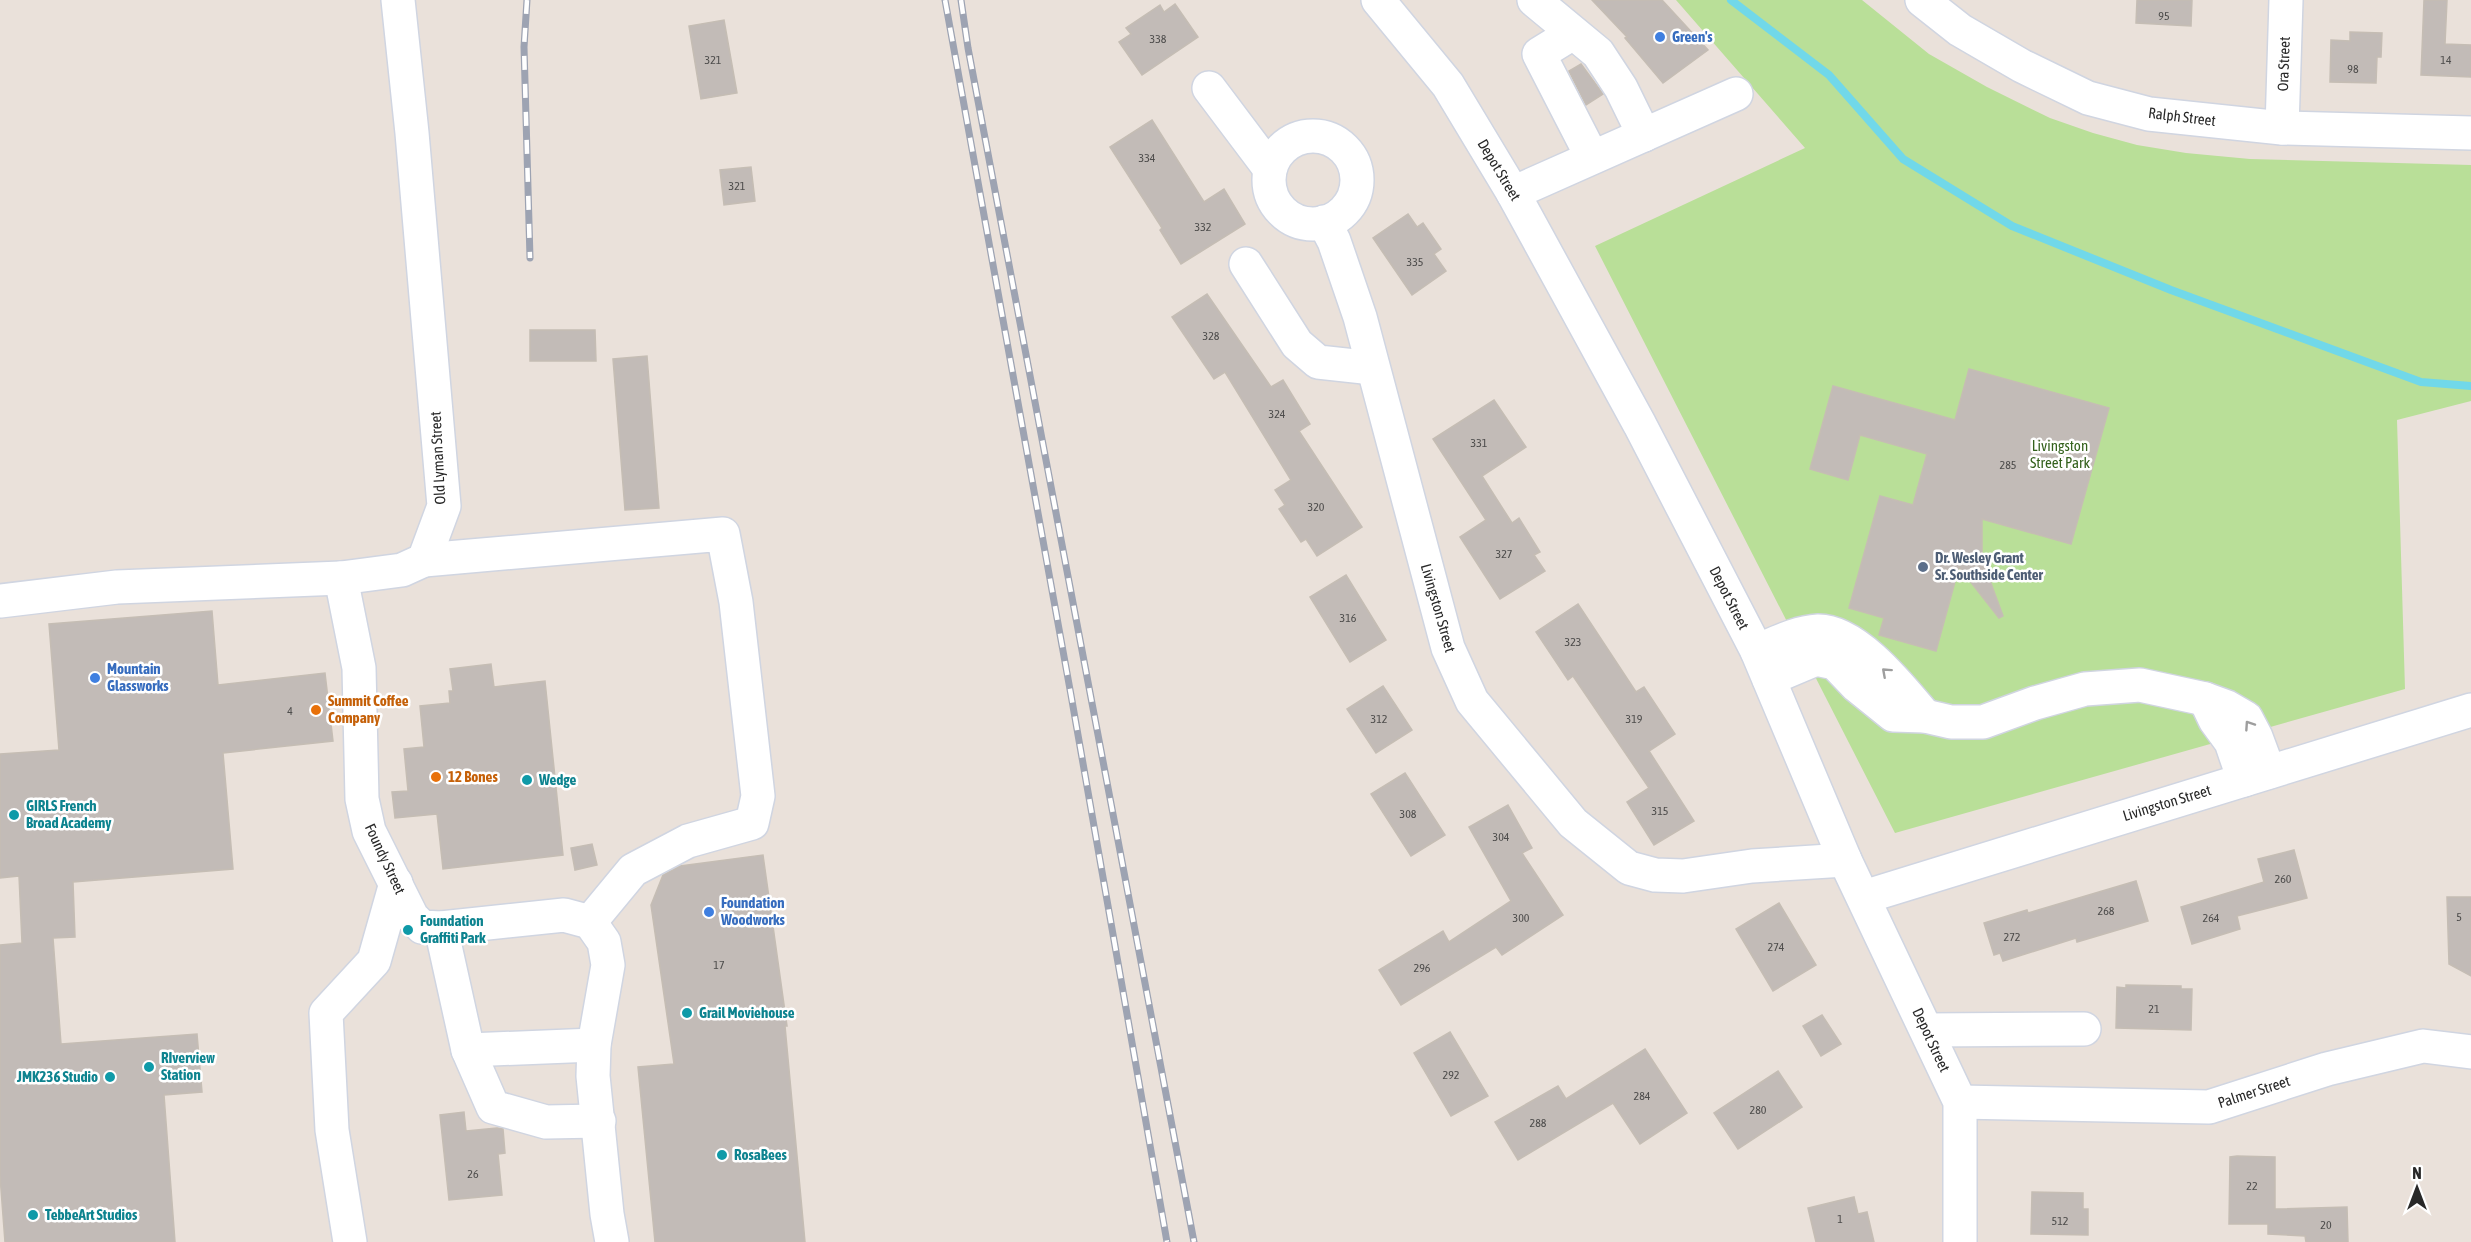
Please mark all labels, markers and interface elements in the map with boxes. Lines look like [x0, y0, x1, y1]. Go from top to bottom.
house number: 95 [2158, 9, 2170, 23]
place label: Green's [1672, 28, 1713, 45]
marker: Green's [1653, 30, 1667, 44]
house number: 338 [1150, 32, 1167, 46]
street label: Ora Street [2274, 36, 2293, 92]
house number: 321 [705, 53, 722, 67]
house number: 14 [2440, 53, 2452, 67]
house number: 98 [2347, 62, 2359, 76]
street label: Ralph Street [2147, 104, 2217, 129]
street label: Depot Street [1474, 136, 1524, 204]
house number: 334 [1139, 151, 1156, 165]
house number: 321 [729, 179, 746, 193]
house number: 332 [1195, 220, 1211, 234]
house number: 335 [1407, 255, 1423, 269]
house number: 328 [1203, 329, 1220, 343]
house number: 324 [1269, 407, 1286, 421]
street label: Old Lyman Street [427, 411, 448, 505]
house number: 331 [1471, 436, 1488, 450]
park label: Livingston Street Park [2030, 437, 2090, 471]
house number: 285 [2000, 458, 2016, 472]
house number: 320 [1308, 500, 1325, 514]
house number: 327 [1496, 547, 1513, 561]
place label: Dr. Wesley Grant Sr. Southside Center [1935, 549, 2044, 583]
marker: Dr. Wesley Grant Sr. Southside Center [1916, 560, 1930, 574]
street label: Livingston Street [1418, 562, 1459, 654]
street label: Depot Street [1706, 563, 1753, 632]
house number: 316 [1340, 611, 1357, 625]
house number: 323 [1565, 635, 1581, 649]
place label: Mountain Glassworks [107, 660, 169, 694]
one-way arrow [1882, 668, 1892, 679]
marker: Mountain Glassworks [88, 671, 102, 685]
place label: Summit Coffee Company [328, 692, 409, 726]
marker: Summit Coffee Company [309, 703, 323, 717]
house number: 4 [287, 704, 293, 718]
house number: 312 [1371, 712, 1387, 726]
house number: 319 [1626, 712, 1643, 726]
one-way arrow [2245, 720, 2256, 731]
place label: 12 Bones [448, 768, 498, 785]
marker: 12 Bones [429, 770, 443, 784]
place label: Wedge [538, 771, 576, 788]
marker: Wedge [520, 773, 534, 787]
street label: Livingston Street [2121, 781, 2213, 824]
place label: GIRLS French Broad Academy [26, 797, 112, 831]
house number: 315 [1652, 804, 1668, 818]
house number: 308 [1400, 807, 1417, 821]
marker: GIRLS French Broad Academy [7, 808, 21, 822]
street label: Foundy Street [362, 821, 409, 897]
house number: 304 [1493, 830, 1510, 844]
house number: 260 [2275, 872, 2292, 886]
place label: Foundation Woodworks [720, 894, 786, 928]
house number: 268 [2098, 904, 2115, 918]
marker: Foundation Woodworks [702, 905, 716, 919]
house number: 5 [2456, 910, 2462, 924]
house number: 300 [1513, 911, 1530, 925]
house number: 264 [2203, 911, 2220, 925]
place label: Foundation Graffiti Park [420, 912, 486, 946]
marker: Foundation Graffiti Park [401, 923, 415, 937]
house number: 272 [2004, 930, 2020, 944]
house number: 274 [1768, 940, 1785, 954]
house number: 17 [713, 958, 725, 972]
house number: 296 [1414, 961, 1431, 975]
house number: 21 [2148, 1002, 2160, 1016]
place label: Grail Moviehouse [699, 1004, 795, 1021]
street label: Depot Street [1909, 1005, 1954, 1074]
marker: Grail Moviehouse [680, 1006, 694, 1020]
place label: RIverview Station [161, 1049, 215, 1083]
marker: RIverview Station [142, 1060, 156, 1074]
place label: JMK236 Studio [16, 1068, 98, 1085]
house number: 292 [1443, 1068, 1459, 1082]
marker: JMK236 Studio [103, 1070, 117, 1084]
street label: Palmer Street [2216, 1072, 2292, 1111]
house number: 284 [1634, 1089, 1651, 1103]
house number: 280 [1750, 1103, 1767, 1117]
house number: 288 [1530, 1116, 1547, 1130]
place label: RosaBees [734, 1146, 787, 1163]
marker: RosaBees [715, 1148, 729, 1162]
north arrow [2387, 1158, 2447, 1218]
text: N [2412, 1164, 2422, 1182]
house number: 26 [467, 1167, 479, 1181]
house number: 22 [2246, 1179, 2258, 1193]
place label: TebbeArt Studios [45, 1206, 138, 1223]
marker: TebbeArt Studios [26, 1208, 40, 1222]
house number: 1 [1837, 1212, 1843, 1226]
house number: 512 [2052, 1214, 2068, 1228]
house number: 20 [2320, 1218, 2332, 1232]

